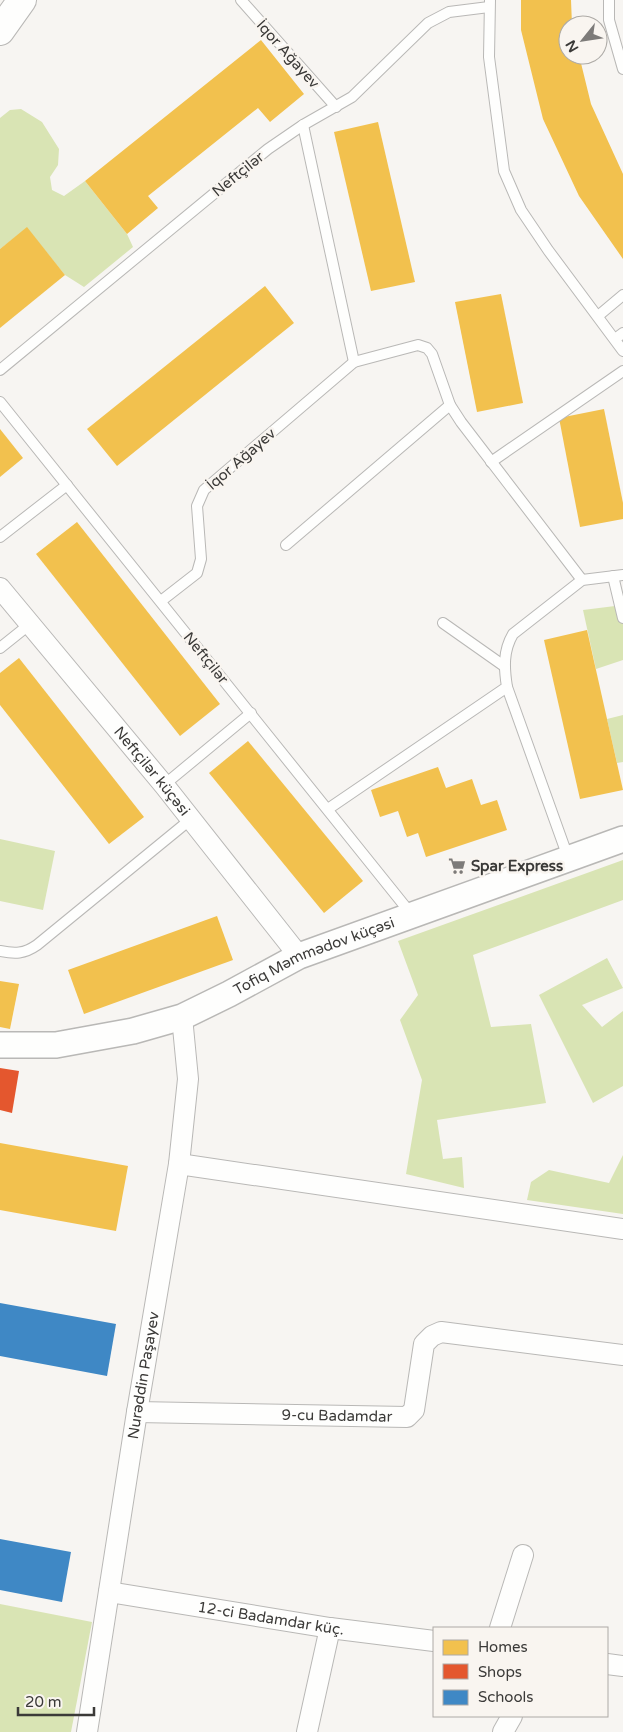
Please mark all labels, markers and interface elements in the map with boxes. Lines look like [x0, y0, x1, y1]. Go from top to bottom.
north arrow [558, 15, 608, 65]
street label: İqor Ağayev [253, 16, 323, 92]
text: N [562, 37, 582, 55]
street label: Neftçilər [209, 148, 268, 200]
street label: İqor Ağayev [203, 424, 279, 494]
street label: Neftçilər [180, 629, 232, 688]
street label: Neftçilər küçəsi [110, 723, 194, 819]
supermarket icon: Spar Express [447, 856, 467, 876]
place label: Spar Express [471, 857, 563, 876]
street label: Tofiq Məmmədov küçəsi [230, 913, 397, 999]
street label: Nurəddin Paşayev [124, 1310, 163, 1440]
street label: 9-cu Badamdar [281, 1406, 393, 1426]
street label: 12-ci Badamdar küç. [196, 1598, 345, 1639]
legend [433, 1627, 608, 1717]
text: Homes [478, 1638, 528, 1656]
text: Shops [478, 1663, 522, 1681]
scale bar [18, 1684, 94, 1716]
text: Schools [478, 1688, 534, 1706]
text: 20 m [25, 1693, 62, 1711]

